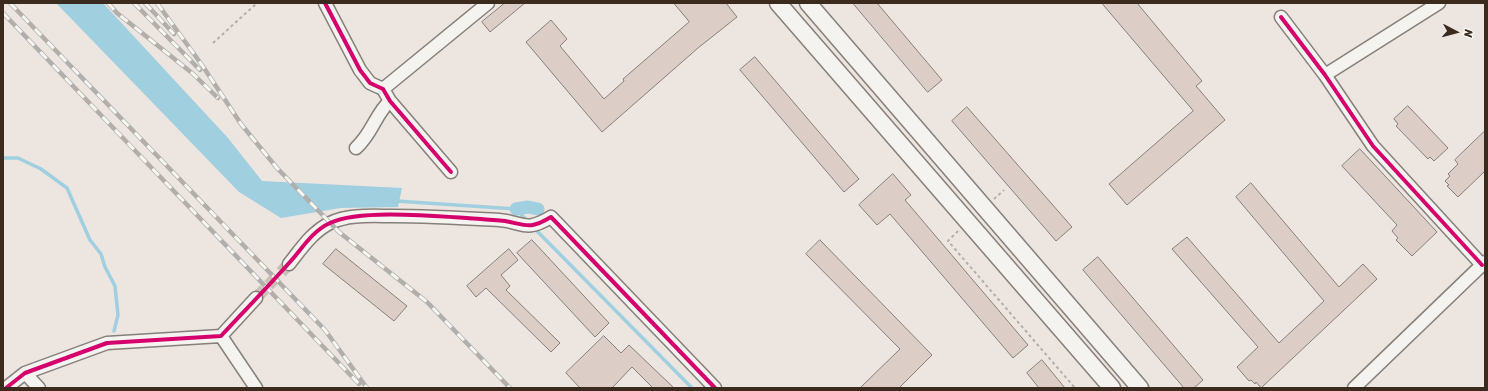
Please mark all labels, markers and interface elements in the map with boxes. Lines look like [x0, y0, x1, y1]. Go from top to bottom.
north arrow [1436, 12, 1476, 52]
text: N [1459, 29, 1478, 38]

